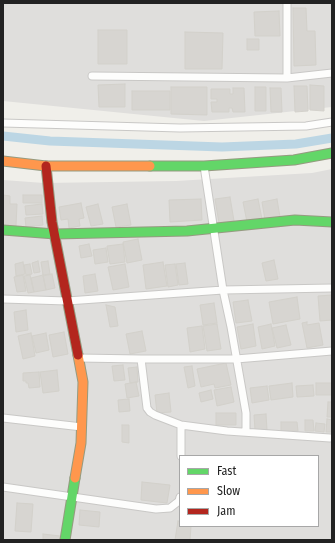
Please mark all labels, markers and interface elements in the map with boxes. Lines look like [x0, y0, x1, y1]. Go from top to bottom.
legend [179, 455, 319, 527]
text: Fast [217, 464, 236, 478]
text: Slow [217, 484, 240, 498]
text: Jam [217, 504, 235, 518]

